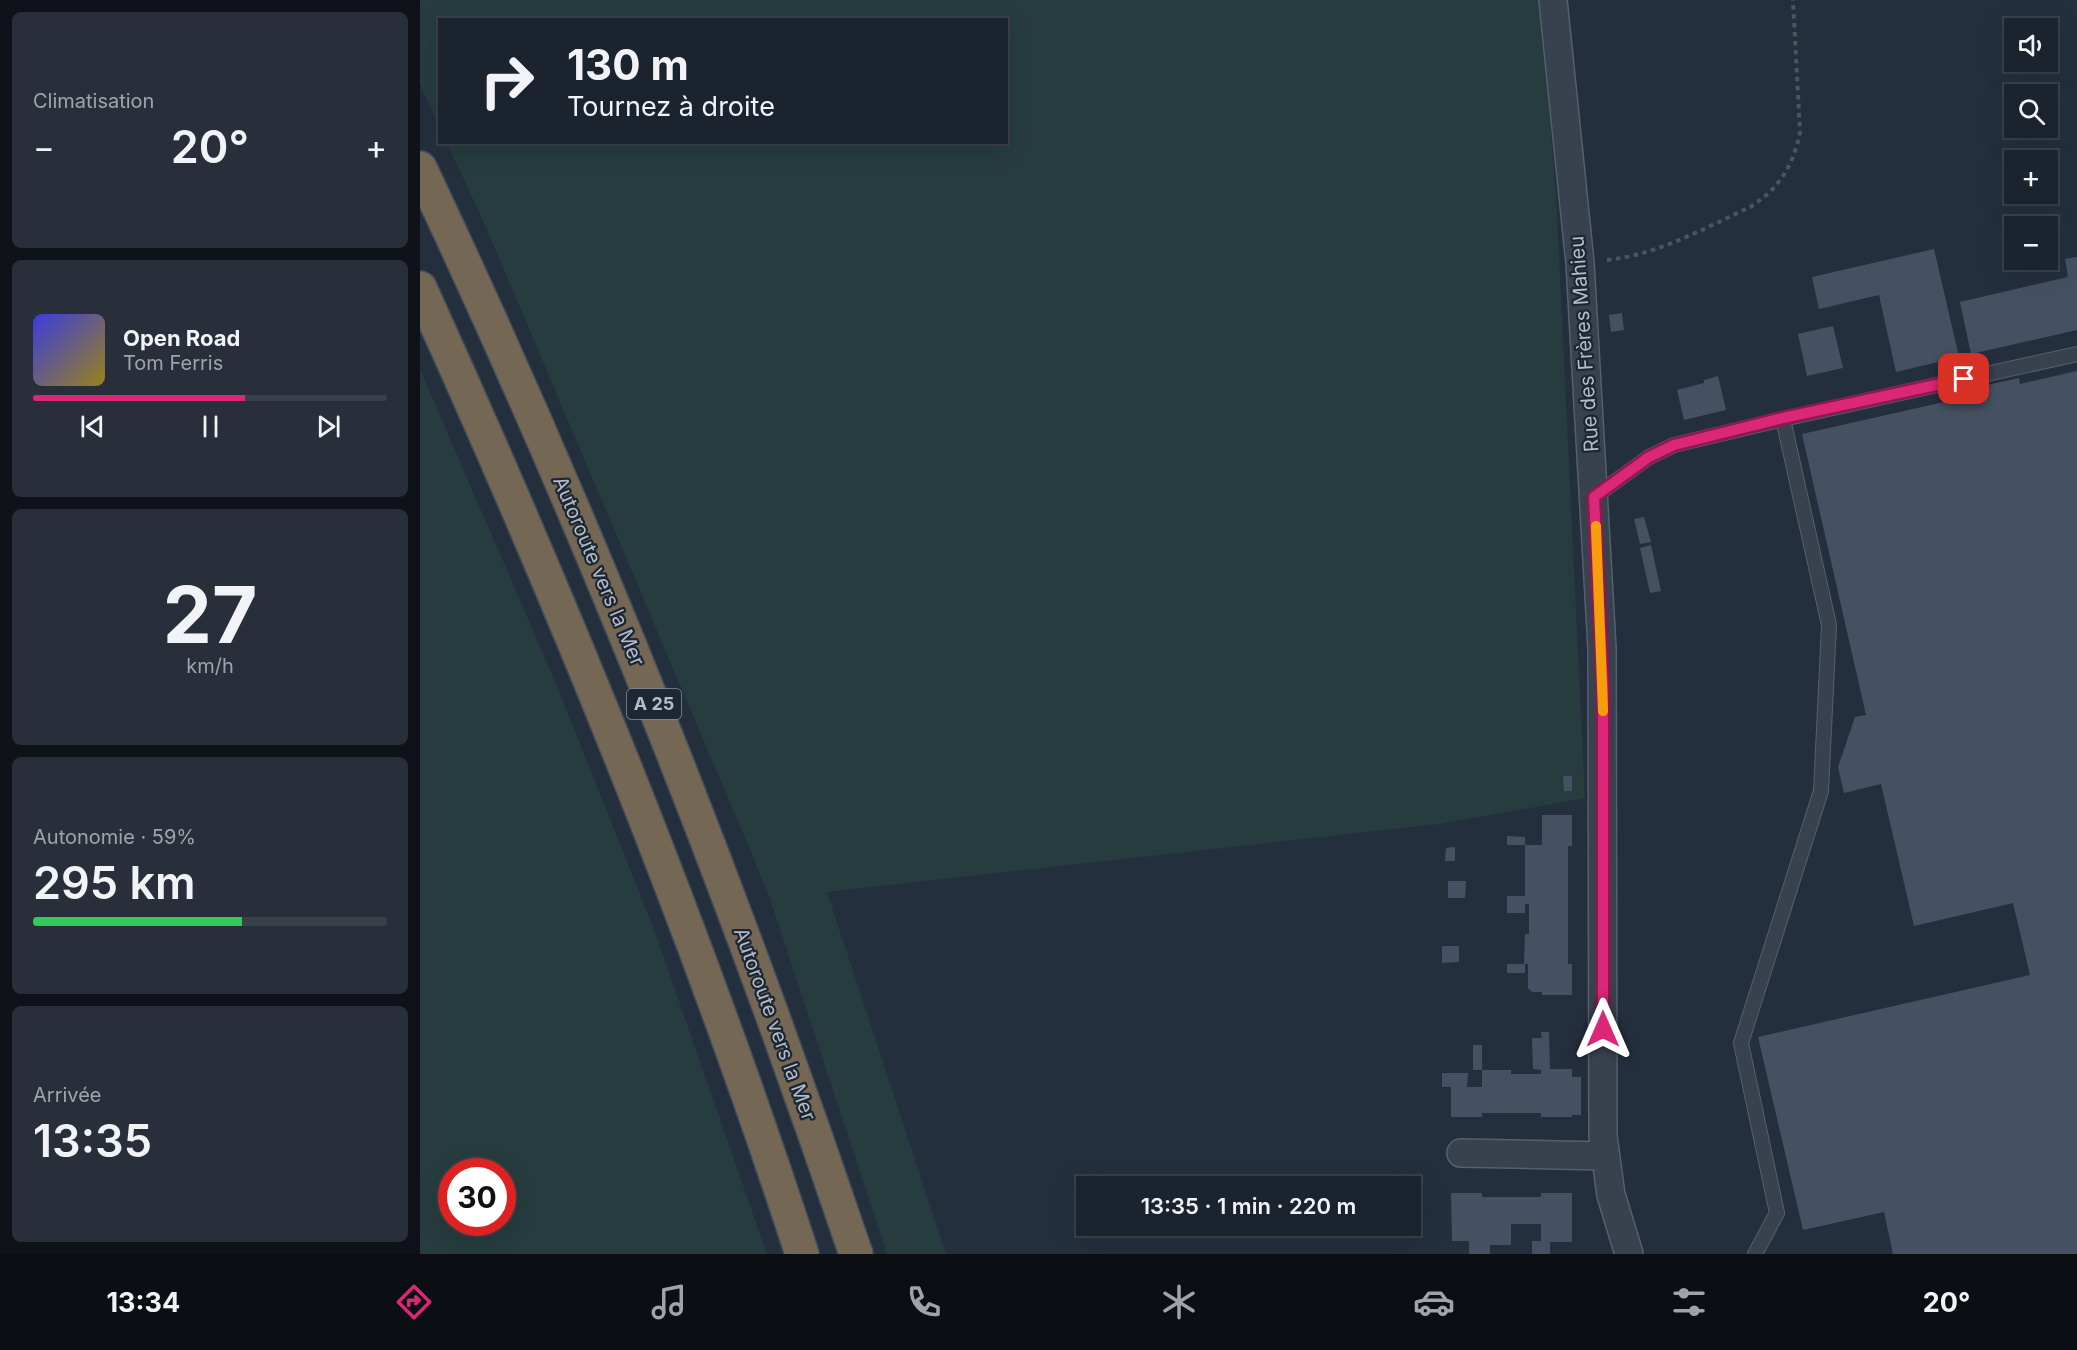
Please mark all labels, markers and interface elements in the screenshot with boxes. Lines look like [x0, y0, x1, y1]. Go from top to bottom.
map controls [2004, 18, 2058, 270]
button: sound [2004, 18, 2058, 72]
text: 130 m [567, 39, 689, 90]
icon: right [468, 42, 546, 120]
button: search [2004, 84, 2058, 138]
text: Climatisation [33, 89, 154, 113]
text: Tournez à droite [567, 90, 775, 123]
text: 20° [171, 119, 249, 174]
text: − [33, 127, 55, 167]
text: + [365, 127, 387, 167]
button: + [2004, 150, 2058, 204]
button: − [2004, 216, 2058, 270]
street label: Rue des Frères Mahieu [1564, 235, 1604, 453]
text: Open Road [123, 325, 240, 351]
text: Tom Ferris [123, 351, 223, 375]
pin [1938, 353, 1989, 404]
icon: arrive [1947, 362, 1980, 395]
icon: previous [76, 410, 109, 443]
icon: pause [194, 410, 227, 443]
icon: next [312, 410, 345, 443]
street label: Autoroute vers la Mer [548, 473, 650, 670]
text: 27 [163, 567, 257, 662]
text: km/h [186, 654, 234, 678]
road number: A 25 [627, 689, 681, 719]
text: Autonomie · 59% [33, 825, 196, 849]
text: 295 km [33, 855, 196, 910]
street label: Autoroute vers la Mer [729, 924, 821, 1124]
position arrow [1571, 997, 1635, 1061]
text: Arrivée [33, 1083, 102, 1107]
text: 13:35 [33, 1113, 152, 1168]
speed limit sign: 30 [438, 1158, 516, 1236]
text: 13:35 · 1 min · 220 m [1141, 1193, 1356, 1219]
icon: directions [393, 1281, 435, 1323]
icon: music [648, 1281, 690, 1323]
icon: phone [903, 1281, 945, 1323]
icon: climate [1158, 1281, 1200, 1323]
icon: car [1413, 1281, 1455, 1323]
icon: filters [1668, 1281, 1710, 1323]
text: 13:34 [106, 1286, 180, 1319]
text: 20° [1923, 1286, 1970, 1319]

